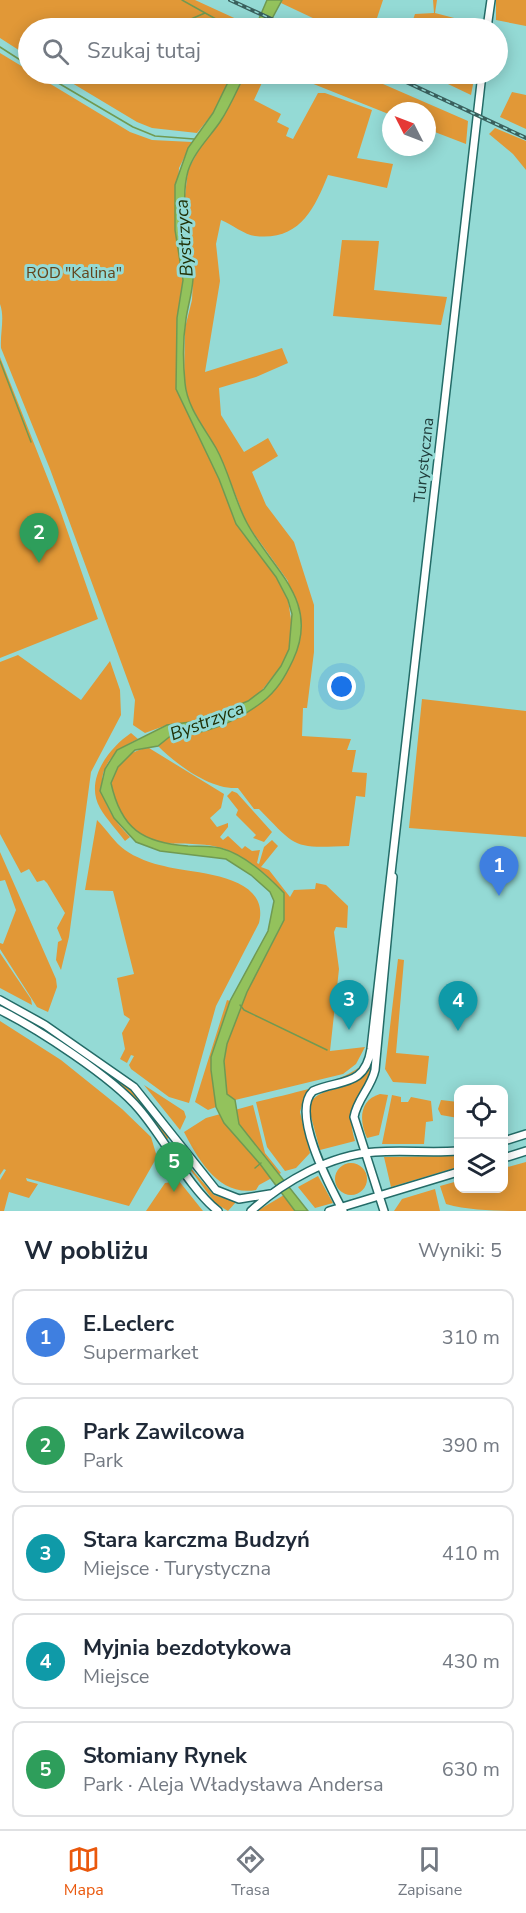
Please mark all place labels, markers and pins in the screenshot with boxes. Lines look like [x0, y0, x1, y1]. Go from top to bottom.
pin: 2 [20, 514, 58, 563]
pin: 1 [480, 846, 518, 896]
pin: 3 [330, 980, 368, 1030]
pin: 4 [438, 982, 478, 1031]
pin: 5 [154, 1142, 194, 1192]

